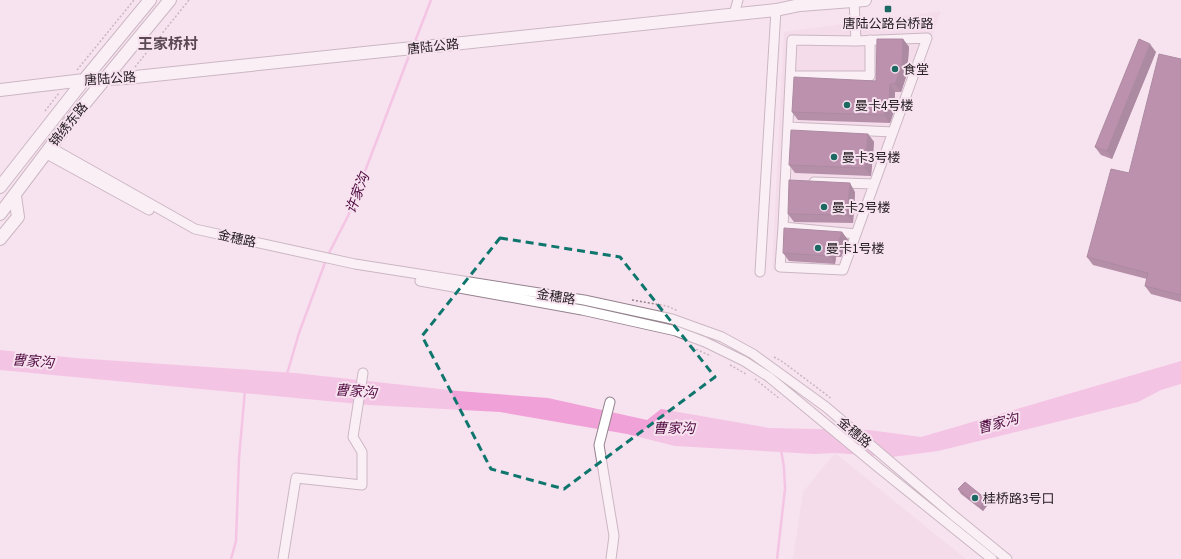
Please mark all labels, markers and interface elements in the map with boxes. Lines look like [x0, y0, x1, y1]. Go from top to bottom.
marker: 唐陆公路台桥路 [883, 4, 893, 14]
place label: 唐陆公路台桥路 [842, 15, 934, 33]
district label: 王家桥村 [138, 34, 198, 55]
street label: 唐陆公路 [406, 35, 460, 59]
place label: 食堂 [903, 61, 929, 79]
marker: 食堂 [890, 64, 900, 74]
street label: 唐陆公路 [83, 68, 137, 90]
place label: 曼卡4号楼 [855, 97, 913, 115]
street label: 锦绣东路 [45, 99, 92, 151]
marker: 曼卡4号楼 [842, 100, 852, 110]
place label: 曼卡3号楼 [842, 149, 900, 167]
marker: 曼卡3号楼 [829, 152, 839, 162]
water label: 许家沟 [341, 168, 376, 217]
place label: 曼卡2号楼 [832, 199, 890, 217]
marker: 曼卡2号楼 [819, 202, 829, 212]
street label: 金穗路 [216, 226, 258, 252]
place label: 曼卡1号楼 [826, 240, 884, 258]
marker: 曼卡1号楼 [813, 243, 823, 253]
street label: 金穗路 [535, 285, 577, 309]
water label: 曹家沟 [11, 350, 57, 374]
water label: 曹家沟 [334, 380, 380, 404]
water label: 曹家沟 [975, 408, 1023, 439]
street label: 金穗路 [834, 413, 875, 452]
water label: 曹家沟 [653, 419, 697, 439]
place label: 桂桥路3号口 [983, 490, 1054, 508]
marker: 桂桥路3号口 [970, 493, 980, 503]

